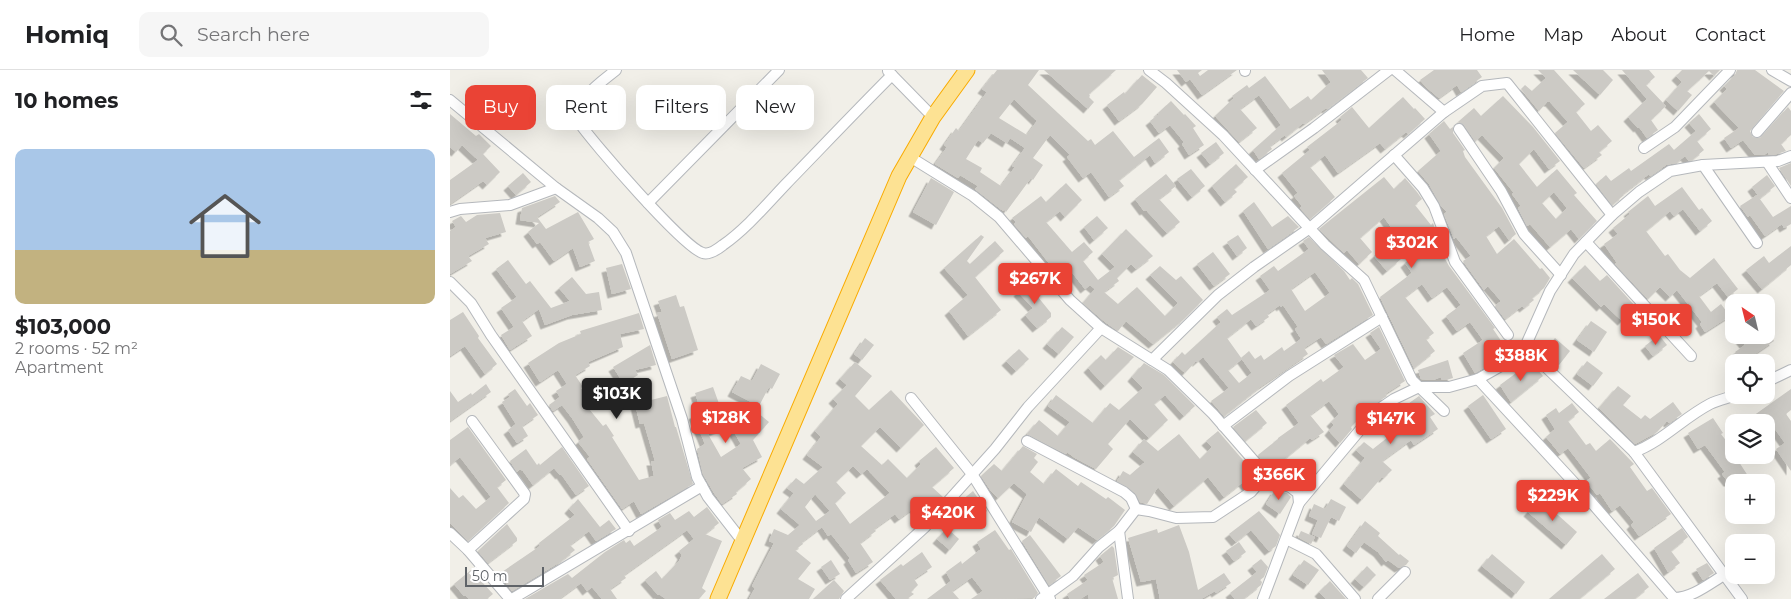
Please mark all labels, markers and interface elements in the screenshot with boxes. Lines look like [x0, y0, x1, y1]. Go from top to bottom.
search box [139, 12, 489, 57]
text: Homiq [25, 20, 109, 49]
icon: search [157, 21, 185, 49]
text: Search here [197, 23, 310, 46]
text: Home [1459, 24, 1515, 46]
text: Map [1543, 24, 1583, 46]
text: About [1611, 24, 1667, 46]
text: Contact [1695, 24, 1766, 46]
chip: Buy [465, 85, 536, 130]
chip: Rent [546, 85, 626, 130]
chip: Filters [636, 85, 726, 130]
chip: New [736, 85, 814, 130]
icon: filters [407, 86, 435, 114]
text: 10 homes [15, 88, 118, 113]
icon: home [180, 181, 270, 271]
pin: $302K [1377, 226, 1447, 269]
text: $302K [1386, 233, 1438, 252]
pin: $267K [1000, 262, 1070, 305]
text: $267K [1009, 269, 1061, 288]
north arrow [1725, 294, 1775, 344]
map controls [1725, 294, 1775, 584]
pin: $150K [1621, 304, 1691, 346]
text: $150K [1632, 310, 1680, 329]
text: $103,000 [15, 314, 111, 339]
text: 2 rooms · 52 m² [15, 339, 138, 358]
pin: $388K [1486, 340, 1556, 382]
text: $388K [1495, 346, 1547, 365]
button: locate [1725, 354, 1775, 404]
text: Apartment [15, 358, 104, 377]
pin: $103K [582, 378, 652, 420]
text: $103K [593, 384, 641, 403]
pin: $128K [691, 402, 761, 444]
pin: $147K [1356, 402, 1426, 445]
text: $128K [702, 408, 750, 427]
text: $147K [1367, 409, 1415, 428]
button: layers [1725, 414, 1775, 464]
pin: $366K [1244, 458, 1314, 501]
text: $366K [1253, 465, 1305, 484]
button: + [1725, 474, 1775, 524]
pin: $229K [1518, 480, 1588, 522]
text: $229K [1527, 486, 1579, 505]
pin: $420K [913, 496, 983, 539]
text: $420K [921, 503, 975, 522]
button: − [1725, 534, 1775, 584]
scale bar [465, 564, 544, 587]
text: 50 m [472, 567, 508, 585]

